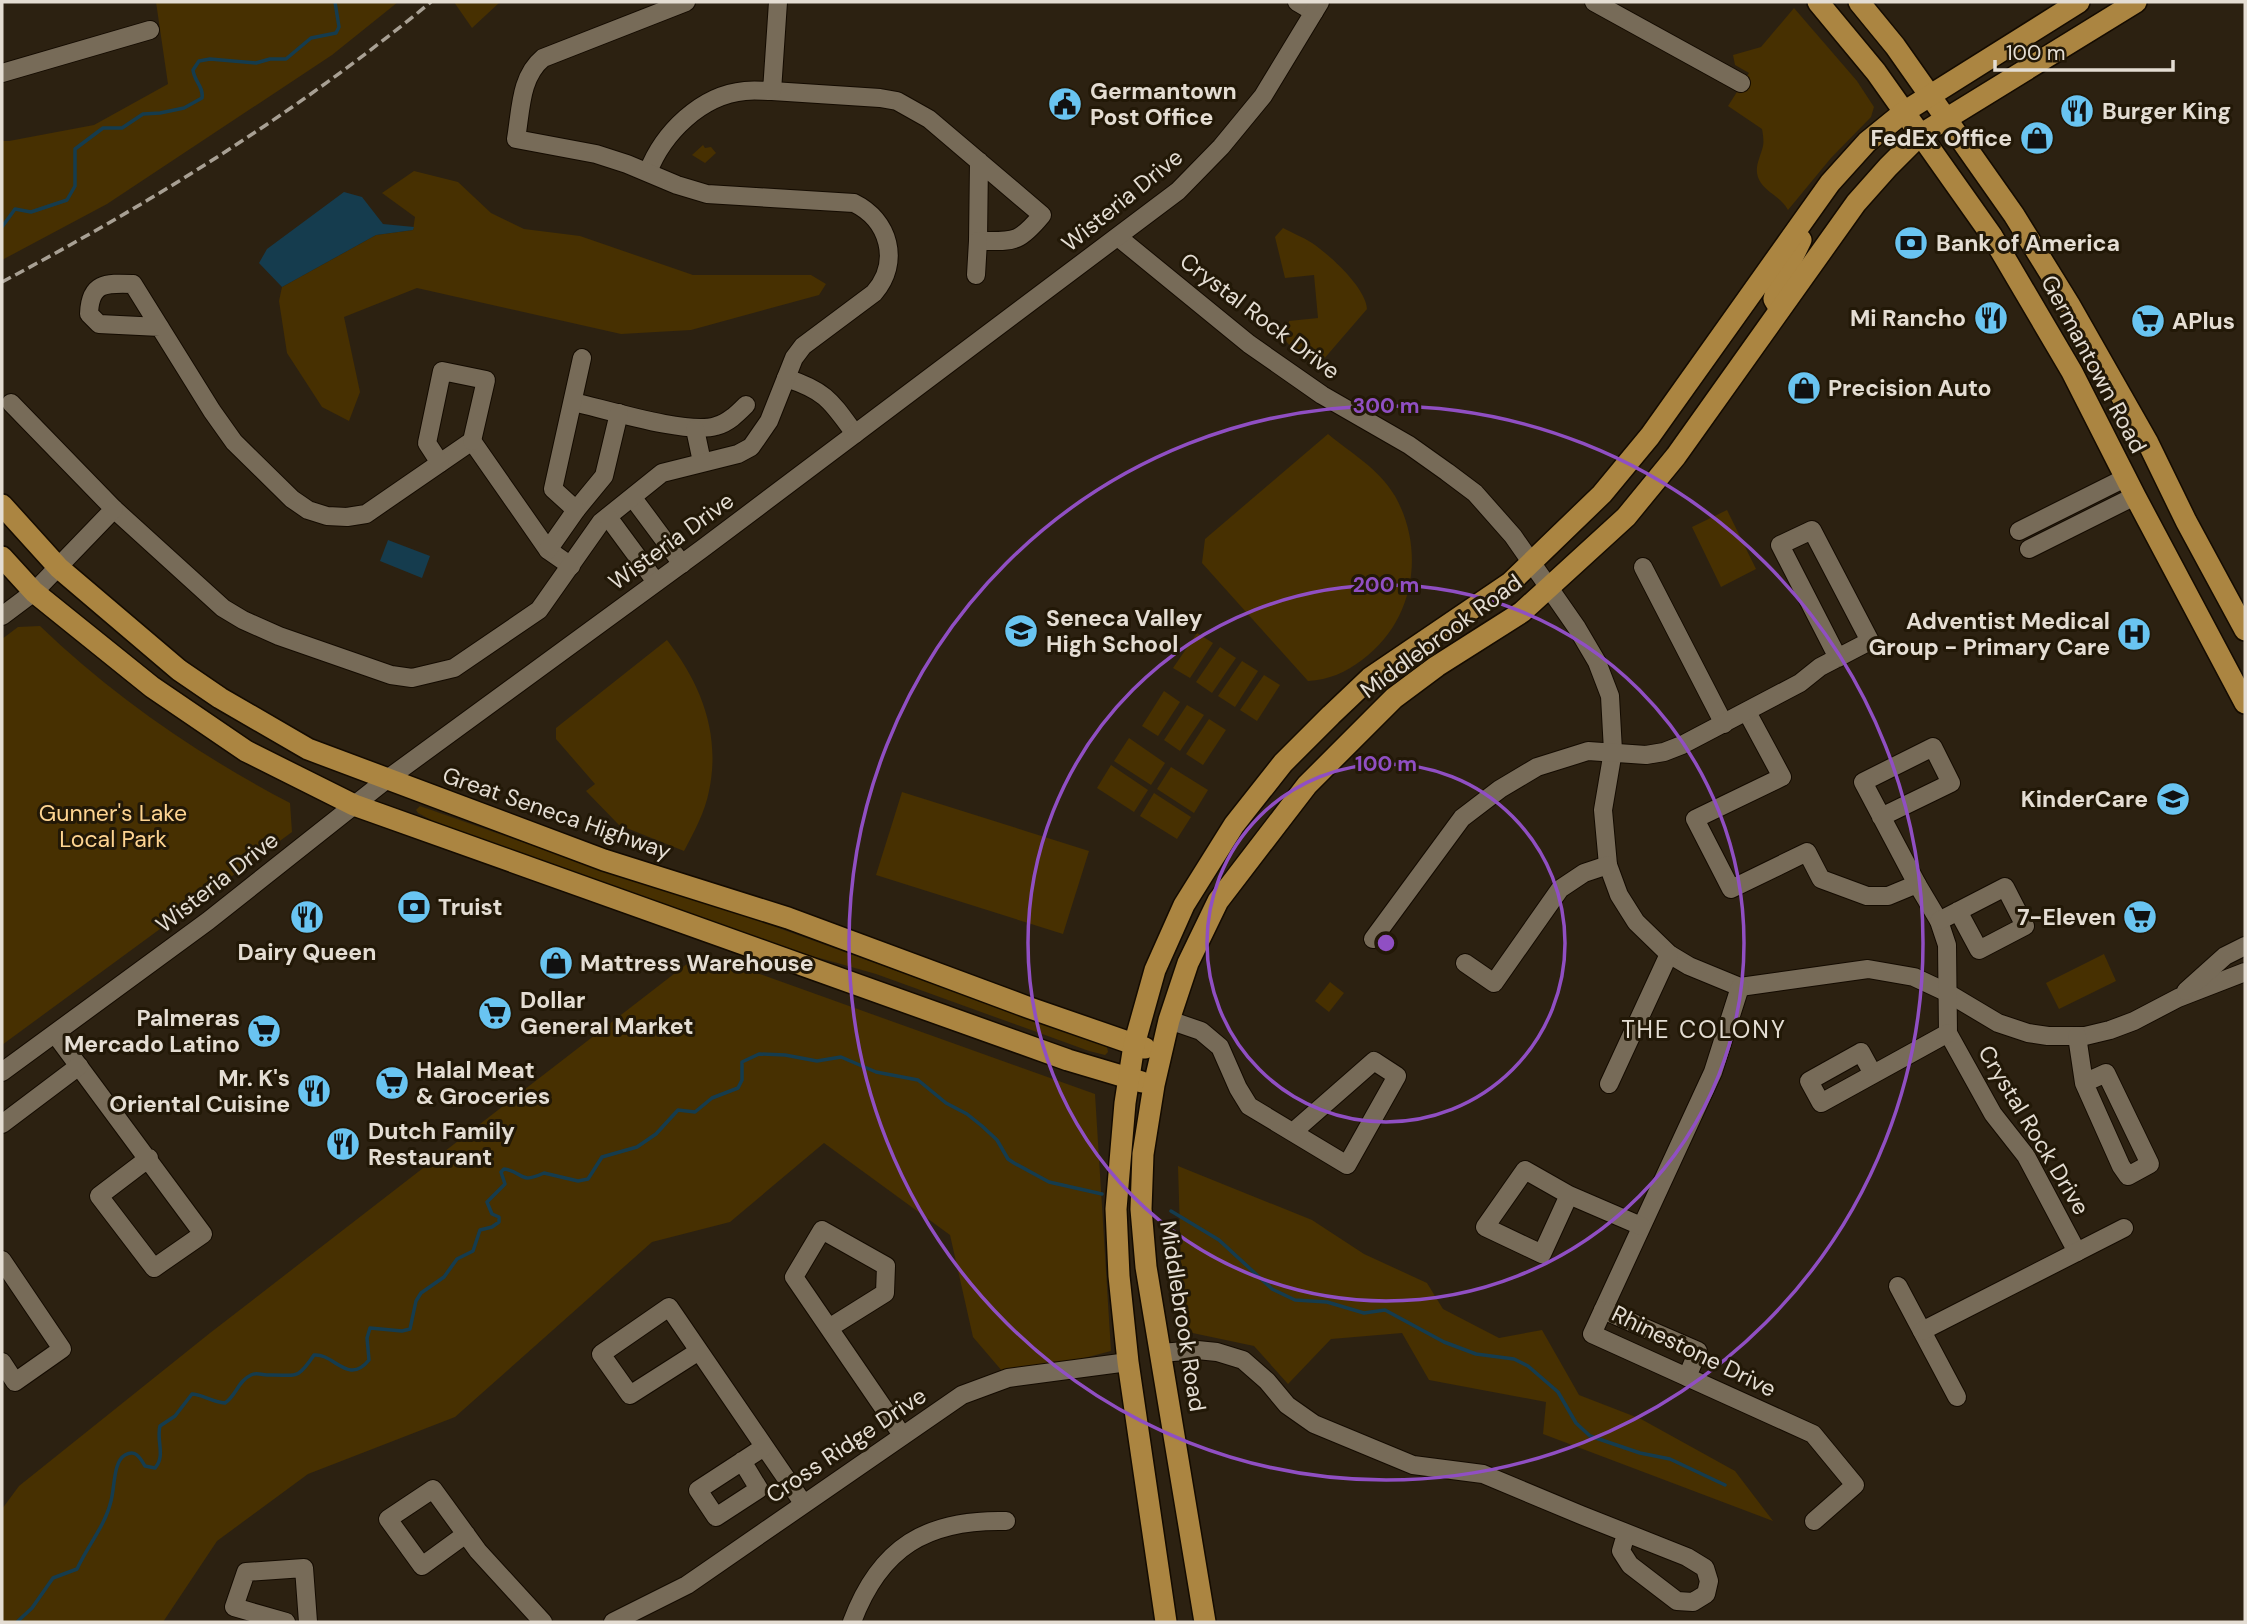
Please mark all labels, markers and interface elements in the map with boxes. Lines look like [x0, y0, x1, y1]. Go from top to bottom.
scale bar [1995, 28, 2174, 72]
text: 100 m [2006, 39, 2066, 67]
place label: Germantown Post Office [1090, 76, 1237, 132]
public building icon: Germantown Post Office [1046, 85, 1084, 123]
restaurant icon: Burger King [2058, 92, 2096, 130]
place label: Burger King [2102, 96, 2231, 126]
shop icon: FedEx Office [2018, 119, 2056, 157]
place label: FedEx Office [1871, 123, 2012, 153]
street label: Wisteria Drive [1055, 142, 1189, 258]
bank icon: Bank of America [1892, 224, 1930, 262]
place label: Bank of America [1936, 228, 2120, 258]
street label: Crystal Rock Drive [1174, 246, 1346, 386]
street label: Germantown Road [2034, 270, 2154, 458]
restaurant icon: Mi Rancho [1972, 299, 2010, 337]
supermarket icon: APlus [2129, 302, 2167, 340]
place label: Mi Rancho [1850, 303, 1966, 333]
place label: APlus [2172, 306, 2235, 336]
shop icon: Precision Auto [1785, 369, 1823, 407]
place label: Precision Auto [1828, 373, 1992, 403]
text: 300 m [1353, 392, 1419, 420]
street label: Wisteria Drive [602, 485, 740, 597]
street label: Middlebrook Road [1354, 567, 1528, 705]
text: 200 m [1353, 571, 1419, 599]
place label: Seneca Valley High School [1046, 603, 1202, 659]
place label: Adventist Medical Group - Primary Care [1868, 606, 2110, 662]
school or university icon: Seneca Valley High School [1002, 612, 1040, 650]
hospital icon: Adventist Medical Group - Primary Care [2115, 615, 2153, 653]
text: 100 m [1355, 750, 1417, 778]
street label: Great Seneca Highway [439, 760, 675, 866]
school or university icon: KinderCare [2154, 780, 2192, 818]
place label: KinderCare [2021, 784, 2148, 814]
park label: Gunner's Lake Local Park [39, 798, 187, 854]
street label: Wisteria Drive [150, 825, 284, 939]
bank icon: Truist [395, 888, 433, 926]
place label: Truist [438, 892, 502, 922]
restaurant icon: Dairy Queen [288, 898, 326, 936]
supermarket icon: 7-Eleven [2121, 898, 2159, 936]
place label: 7-Eleven [2017, 902, 2116, 932]
centre of rings [1374, 931, 1398, 955]
place label: Dairy Queen [238, 937, 376, 967]
shop icon: Mattress Warehouse [537, 944, 575, 982]
place label: Mattress Warehouse [580, 948, 814, 978]
place label: Dollar General Market [520, 985, 693, 1041]
supermarket icon: Dollar General Market [476, 994, 514, 1032]
place label: Palmeras Mercado Latino [64, 1003, 240, 1059]
supermarket icon: Palmeras Mercado Latino [245, 1012, 283, 1050]
district label: THE COLONY [1621, 1014, 1787, 1045]
street label: Crystal Rock Drive [1971, 1040, 2097, 1220]
place label: Halal Meat & Groceries [416, 1055, 550, 1111]
place label: Mr. K's Oriental Cuisine [109, 1063, 290, 1119]
supermarket icon: Halal Meat & Groceries [373, 1064, 411, 1102]
restaurant icon: Mr. K's Oriental Cuisine [295, 1072, 333, 1110]
place label: Dutch Family Restaurant [368, 1116, 515, 1172]
restaurant icon: Dutch Family Restaurant [324, 1125, 362, 1163]
street label: Middlebrook Road [1153, 1218, 1213, 1414]
street label: Rhinestone Drive [1607, 1298, 1781, 1404]
street label: Cross Ridge Drive [760, 1380, 932, 1510]

